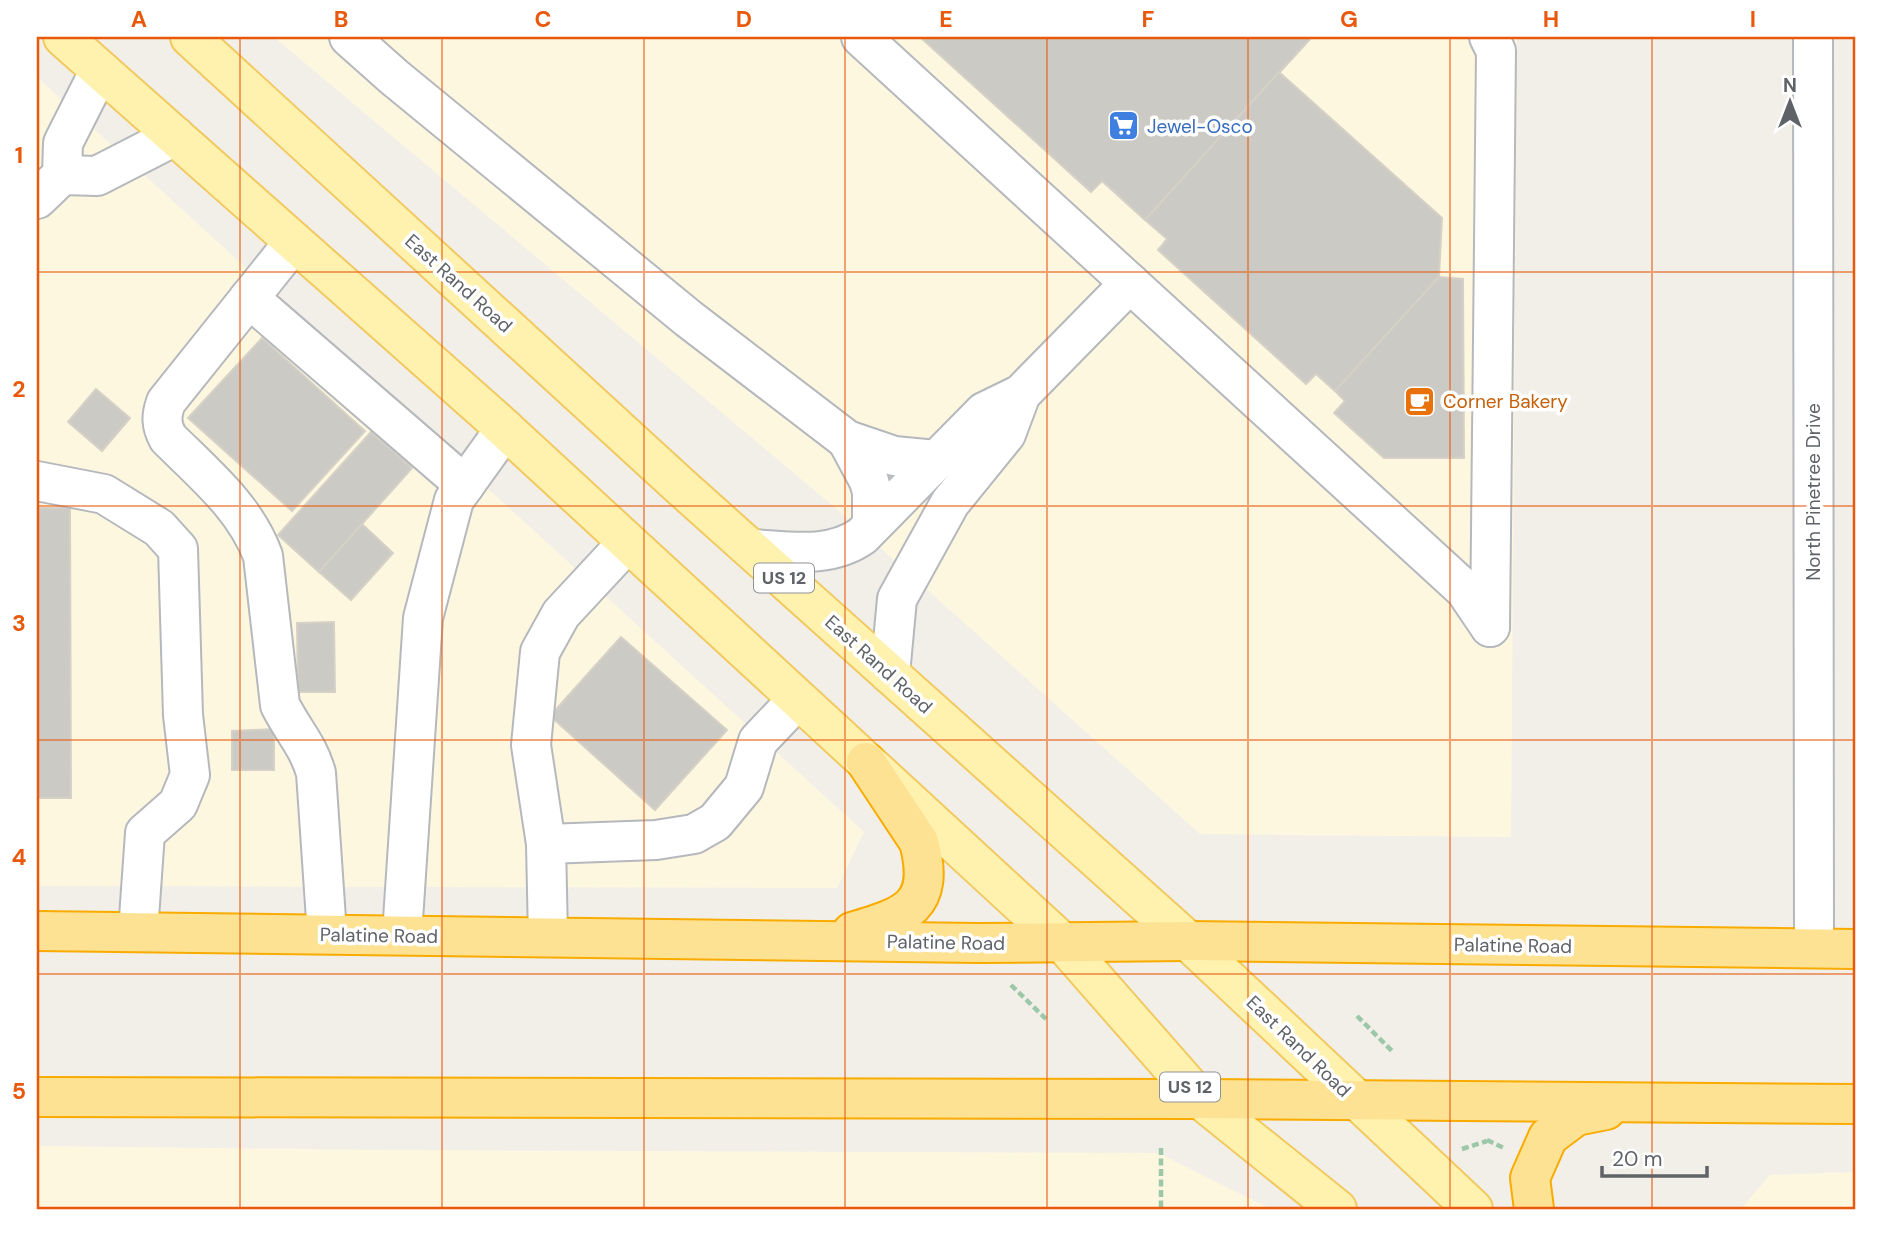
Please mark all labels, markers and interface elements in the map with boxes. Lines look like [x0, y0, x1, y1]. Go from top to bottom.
text: A [131, 4, 147, 34]
text: B [334, 4, 348, 34]
text: C [535, 4, 551, 34]
text: D [736, 4, 752, 34]
text: E [939, 4, 953, 34]
text: F [1142, 4, 1155, 34]
text: G [1340, 4, 1358, 34]
text: H [1543, 4, 1559, 34]
text: I [1750, 4, 1756, 34]
north arrow [1756, 66, 1826, 136]
text: N [1783, 73, 1797, 98]
supermarket icon: Jewel-Osco [1107, 109, 1141, 143]
place label: Jewel-Osco [1147, 114, 1253, 139]
text: 1 [15, 140, 23, 170]
street label: East Rand Road [400, 229, 518, 338]
text: 2 [12, 374, 26, 404]
cafe icon: Corner Bakery [1403, 384, 1437, 418]
place label: Corner Bakery [1443, 389, 1568, 414]
street label: North Pinetree Drive [1801, 403, 1826, 581]
road number: US 12 [754, 564, 814, 592]
text: 3 [12, 608, 26, 638]
street label: East Rand Road [820, 610, 938, 719]
text: 4 [12, 842, 27, 872]
street label: Palatine Road [320, 922, 438, 949]
street label: Palatine Road [887, 929, 1005, 956]
street label: Palatine Road [1454, 932, 1572, 959]
street label: East Rand Road [1241, 990, 1356, 1103]
road number: US 12 [1160, 1072, 1220, 1102]
text: 5 [12, 1076, 26, 1106]
scale bar [1602, 1134, 1706, 1178]
text: 20 m [1612, 1145, 1663, 1173]

